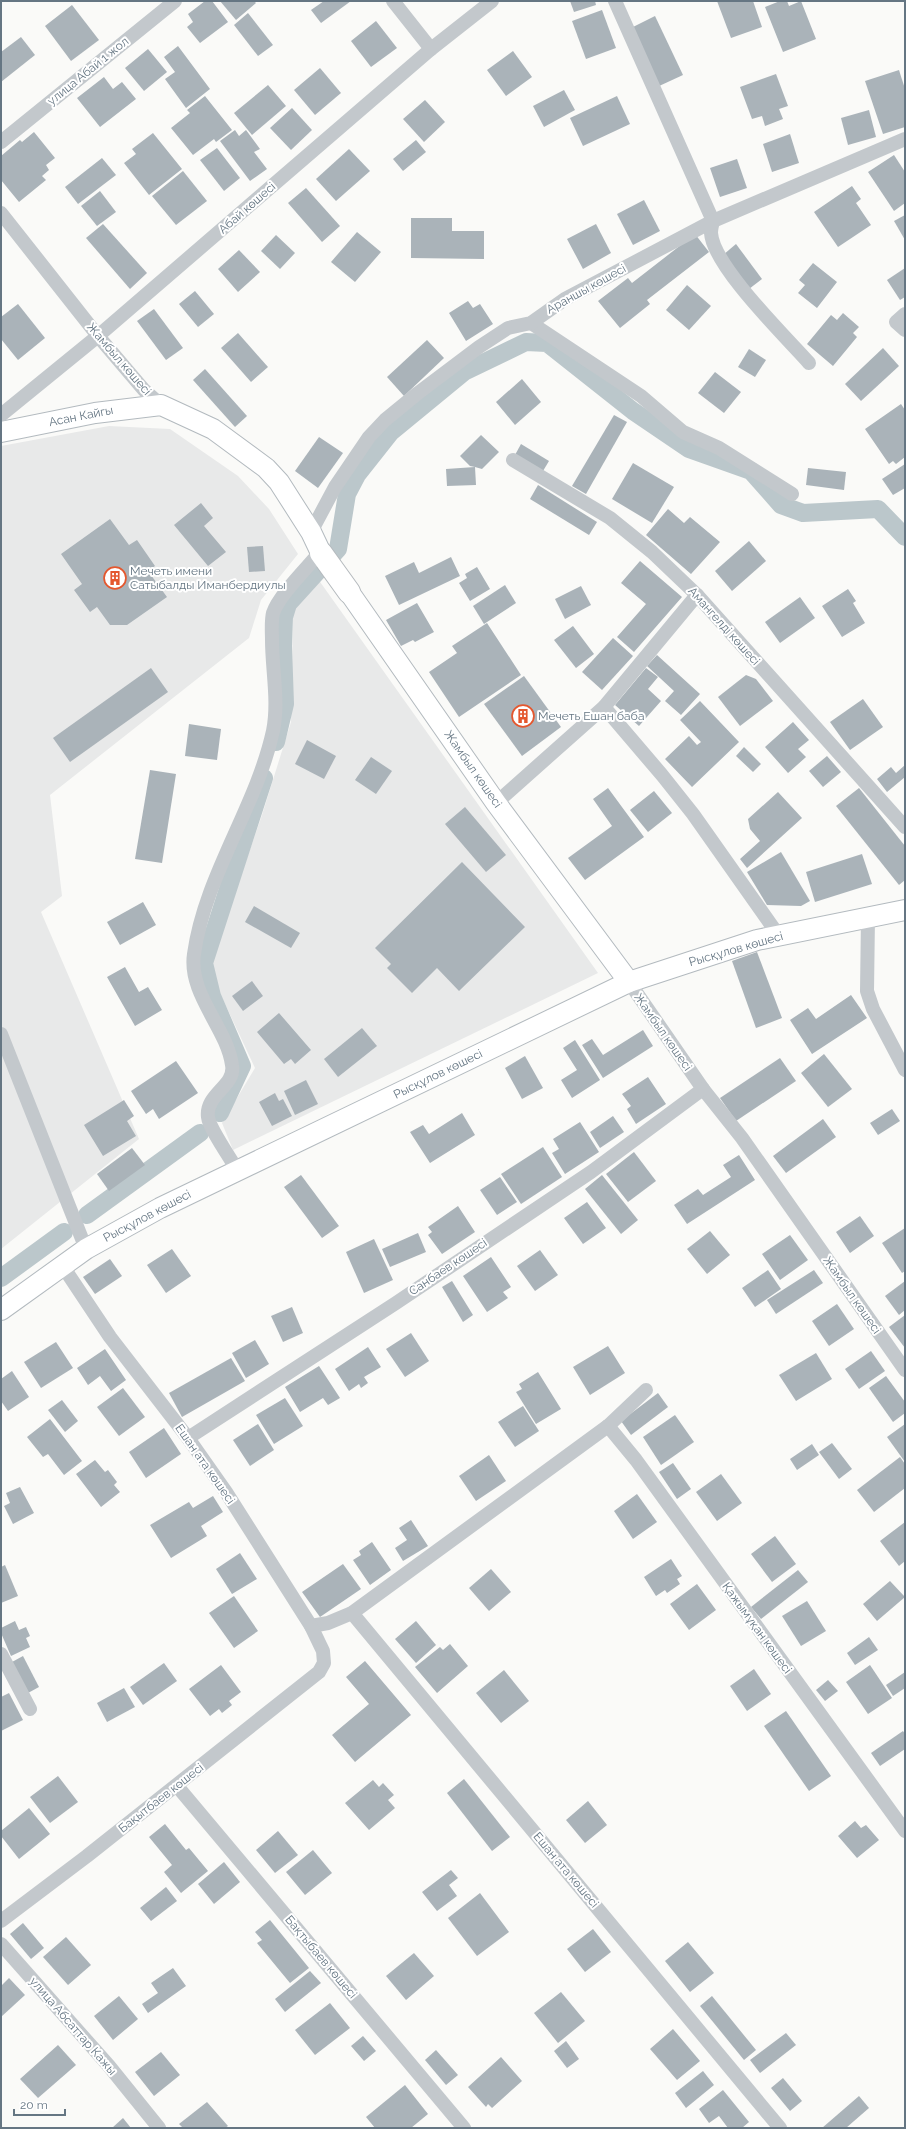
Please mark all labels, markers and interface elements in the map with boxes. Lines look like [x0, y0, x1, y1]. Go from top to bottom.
street label: улица Абай 1 жол [45, 34, 131, 108]
street label: Абай көшесі [216, 179, 278, 237]
street label: Араншы көшесі [544, 261, 628, 317]
street label: Жамбыл көшесі [84, 320, 154, 398]
street label: Асан Кайгы [48, 403, 114, 429]
place label: Мечеть имени Сатыбалды Иманбердиулы [130, 564, 286, 592]
building icon: Мечеть имени Сатыбалды Иманбердиулы [102, 565, 128, 591]
street label: Амангелді көшесі [685, 584, 763, 668]
building icon: Мечеть Ешан баба [510, 703, 536, 729]
place label: Мечеть Ешан баба [538, 709, 644, 723]
street label: Жамбыл көшесі [441, 728, 505, 810]
street label: Рысқұлов көшесі [687, 929, 785, 969]
street label: Жамбыл көшесі [631, 991, 695, 1073]
street label: Рысқұлов көшесі [391, 1046, 485, 1102]
street label: Рысқұлов көшесі [101, 1187, 193, 1245]
street label: Санбаев көшесі [406, 1236, 490, 1298]
street label: Жамбыл көшесі [820, 1254, 884, 1336]
street label: Ешан ата көшесі [172, 1421, 238, 1507]
street label: Қажымұқан көшесі [719, 1580, 795, 1676]
street label: Бақытбаев көшесі [116, 1760, 206, 1836]
street label: Ешан ата көшесі [530, 1829, 602, 1911]
street label: Бақтыбаев көшесі [282, 1913, 360, 2001]
street label: улица Абсаттар Кажы [27, 1974, 119, 2078]
scale bar [14, 2091, 65, 2117]
text: 20 m [20, 2098, 48, 2112]

